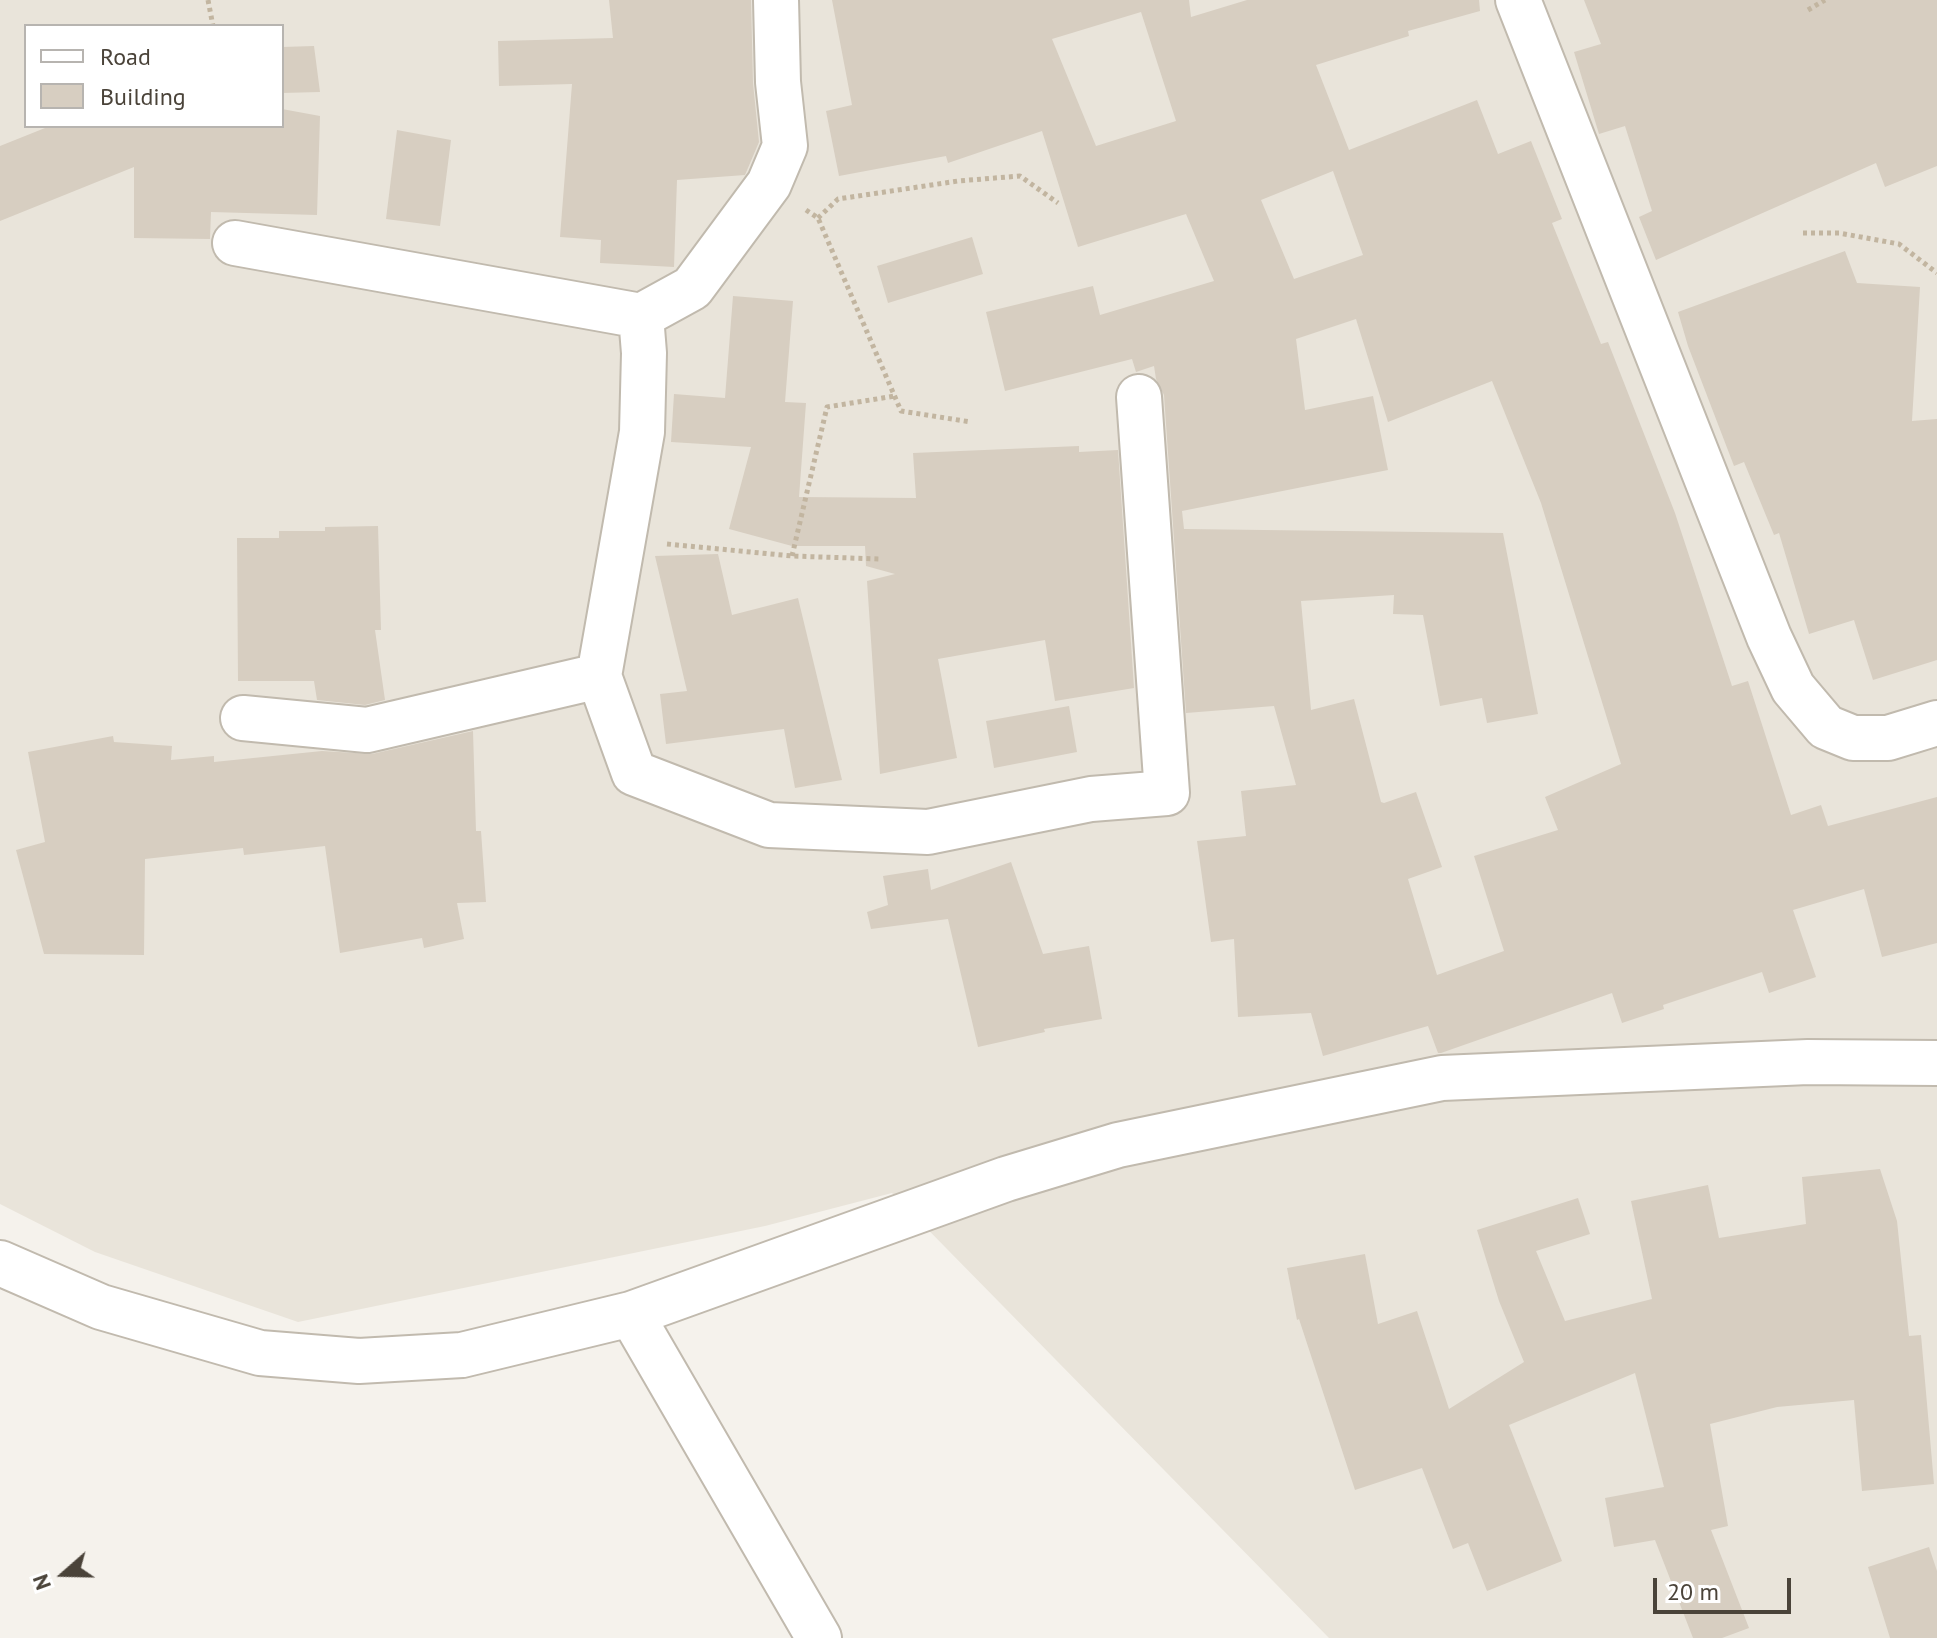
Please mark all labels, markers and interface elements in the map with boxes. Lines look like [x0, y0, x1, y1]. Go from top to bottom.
legend [24, 24, 284, 128]
text: Road [100, 41, 151, 72]
text: Building [100, 81, 186, 112]
north arrow [24, 1534, 104, 1614]
scale bar [1657, 1562, 1795, 1612]
text: N [26, 1571, 57, 1594]
text: 20 m [1667, 1576, 1719, 1607]

